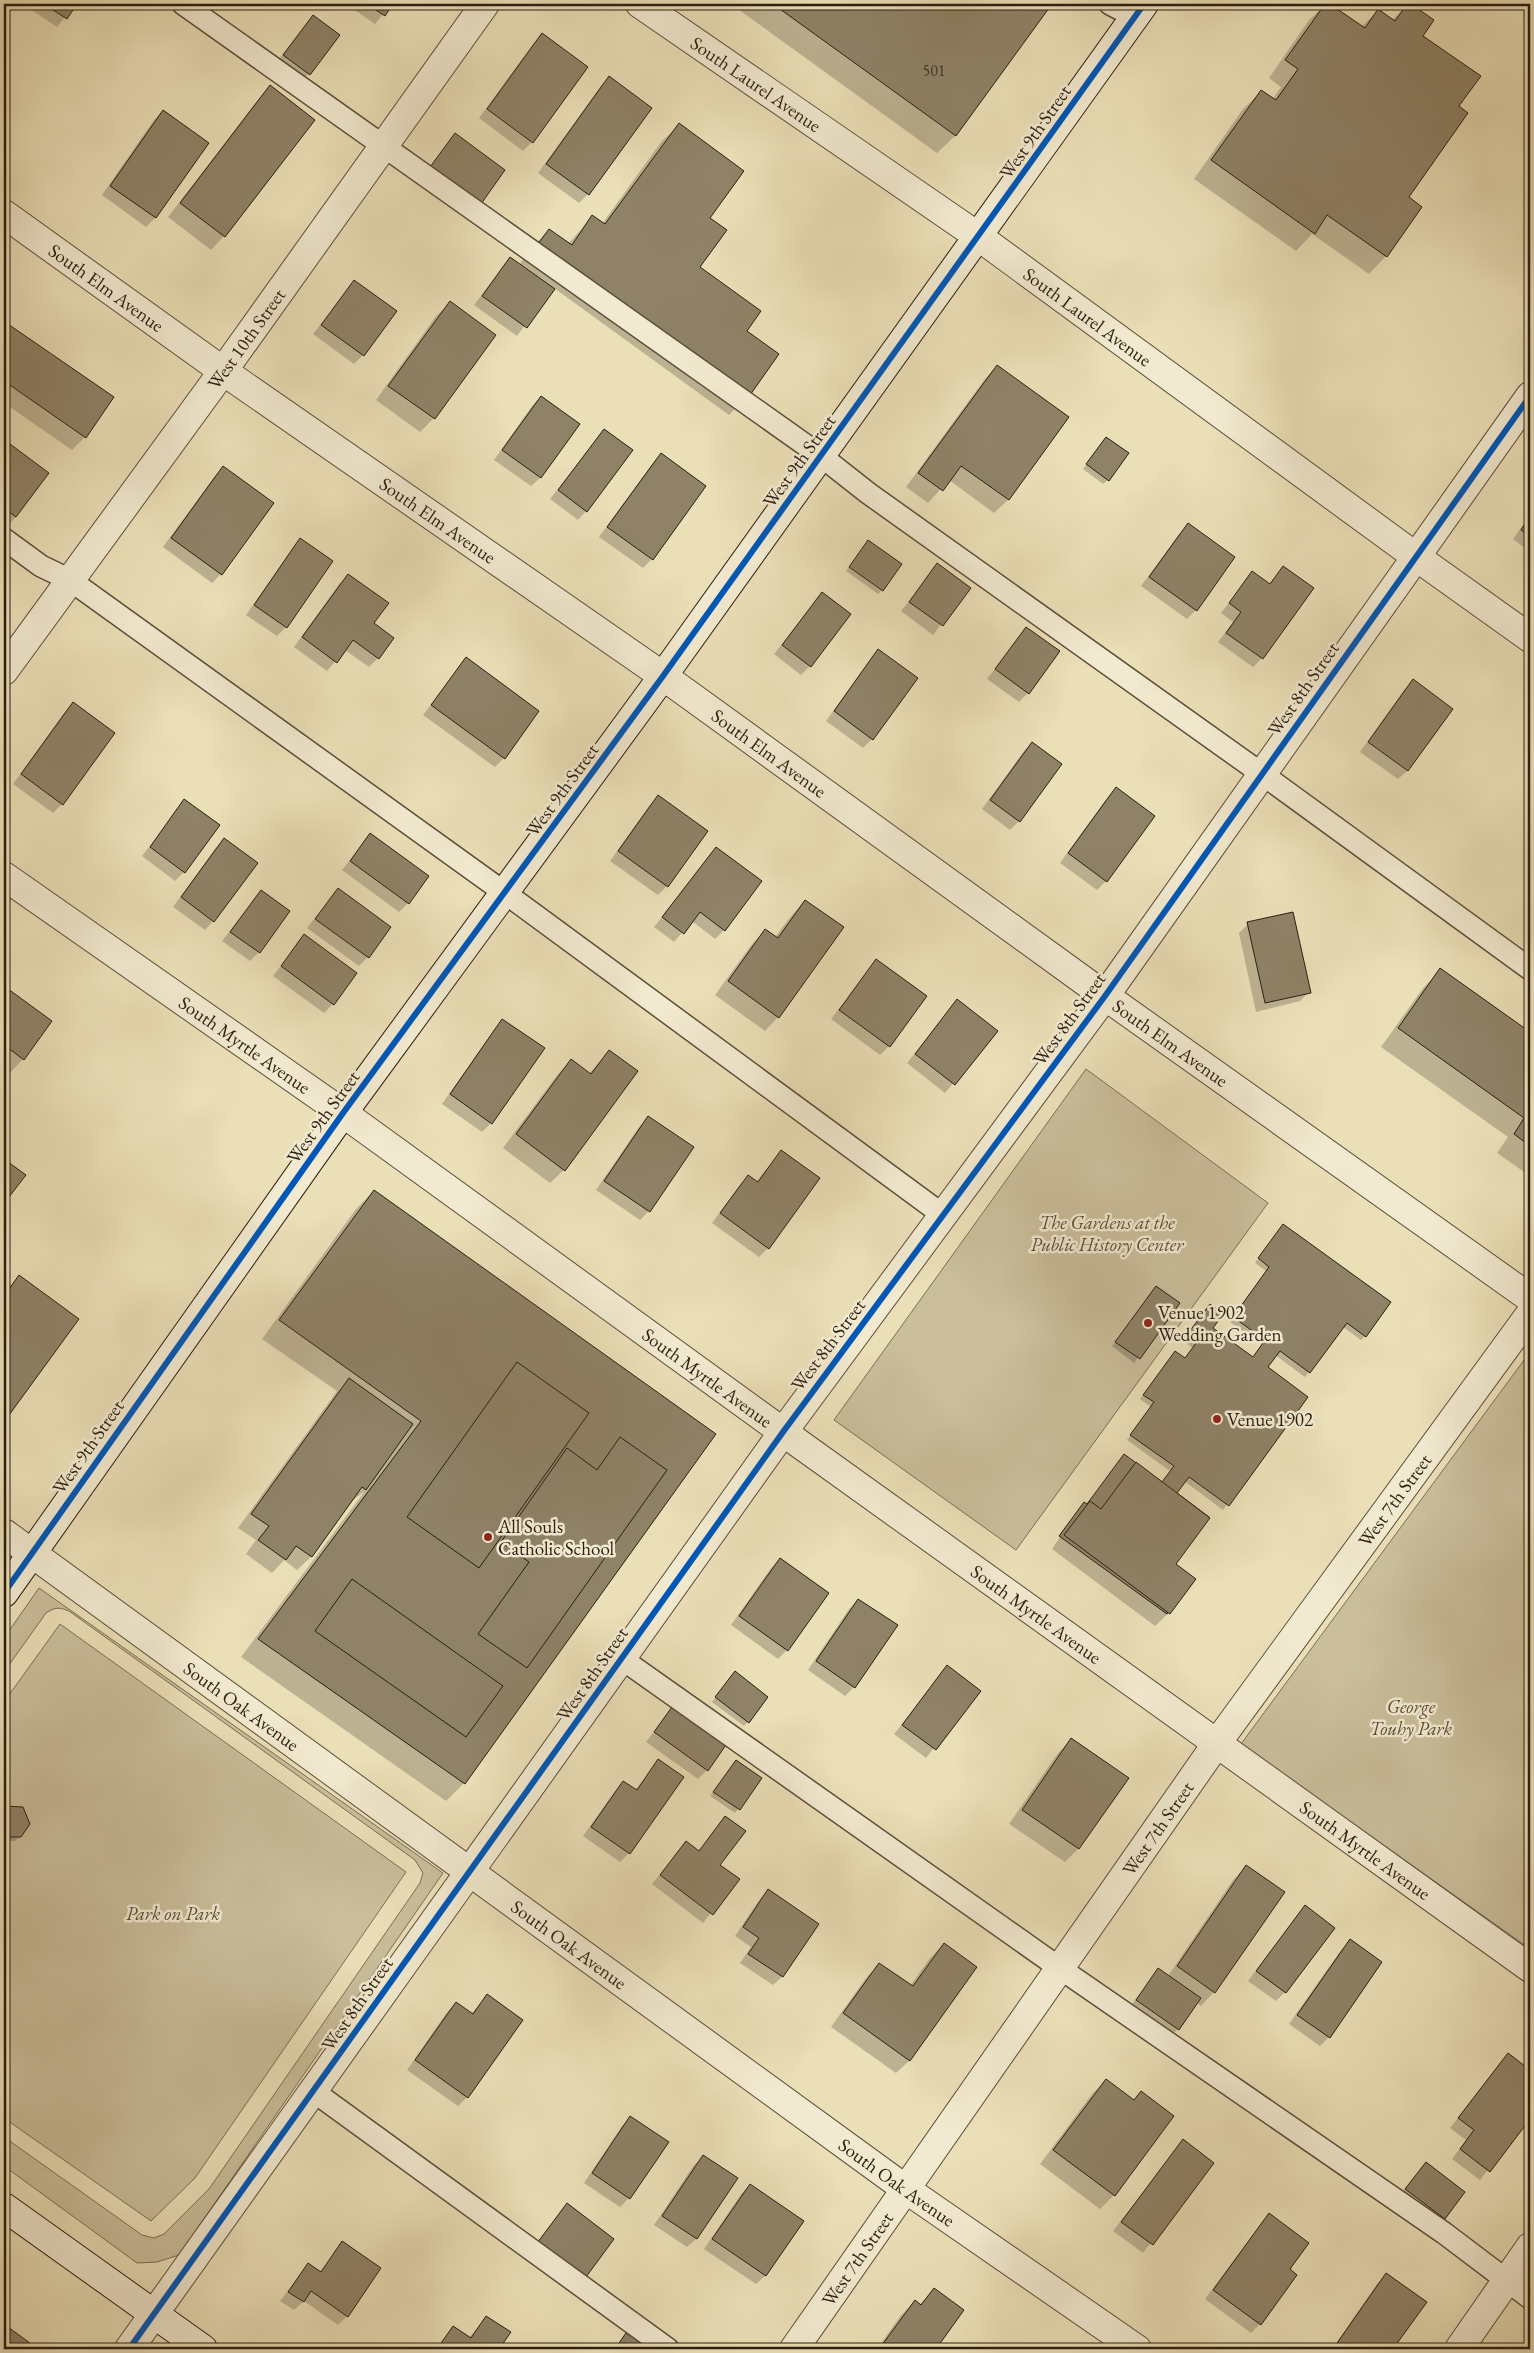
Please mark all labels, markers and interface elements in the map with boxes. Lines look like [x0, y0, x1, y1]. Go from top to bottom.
street label: South Laurel Avenue [686, 30, 826, 138]
house number: 501 [922, 60, 946, 81]
street label: West 9th Street [993, 80, 1077, 184]
street label: South Elm Avenue [44, 238, 169, 337]
street label: South Laurel Avenue [1018, 261, 1157, 372]
street label: West 10th Street [201, 283, 291, 394]
street label: West 9th Street [757, 409, 841, 513]
street label: South Elm Avenue [375, 471, 501, 569]
street label: West 8th Street [1261, 637, 1345, 741]
street label: South Elm Avenue [707, 703, 832, 803]
street label: West 9th Street [520, 738, 604, 842]
street label: West 8th Street [1027, 967, 1111, 1071]
street label: South Myrtle Avenue [174, 990, 316, 1099]
street label: South Elm Avenue [1108, 993, 1233, 1092]
street label: West 9th Street [281, 1065, 365, 1169]
park label: The Gardens at the Public History Center [1031, 1210, 1184, 1257]
street label: West 8th Street [785, 1294, 871, 1396]
place label: Venue 1902 Wedding Garden [1158, 1300, 1282, 1347]
marker: Venue 1902 Wedding Garden [1142, 1317, 1154, 1329]
street label: South Myrtle Avenue [637, 1322, 778, 1433]
street label: West 9th Street [46, 1395, 130, 1499]
place label: Venue 1902 [1227, 1407, 1313, 1432]
marker: Venue 1902 [1211, 1413, 1223, 1425]
street label: West 7th Street [1352, 1448, 1437, 1551]
place label: All Souls Catholic School [497, 1514, 615, 1561]
marker: All Souls Catholic School [482, 1531, 494, 1543]
street label: South Myrtle Avenue [966, 1558, 1107, 1669]
street label: West 8th Street [550, 1622, 634, 1726]
street label: South Oak Avenue [179, 1655, 305, 1756]
park label: George Touhy Park [1370, 1694, 1453, 1741]
street label: West 7th Street [1116, 1776, 1199, 1880]
street label: South Myrtle Avenue [1295, 1795, 1436, 1905]
street label: South Oak Avenue [506, 1894, 632, 1995]
park label: Park on Park [126, 1901, 220, 1926]
street label: West 8th Street [315, 1952, 399, 2056]
street label: South Oak Avenue [834, 2132, 960, 2232]
street label: West 7th Street [815, 2207, 899, 2311]

